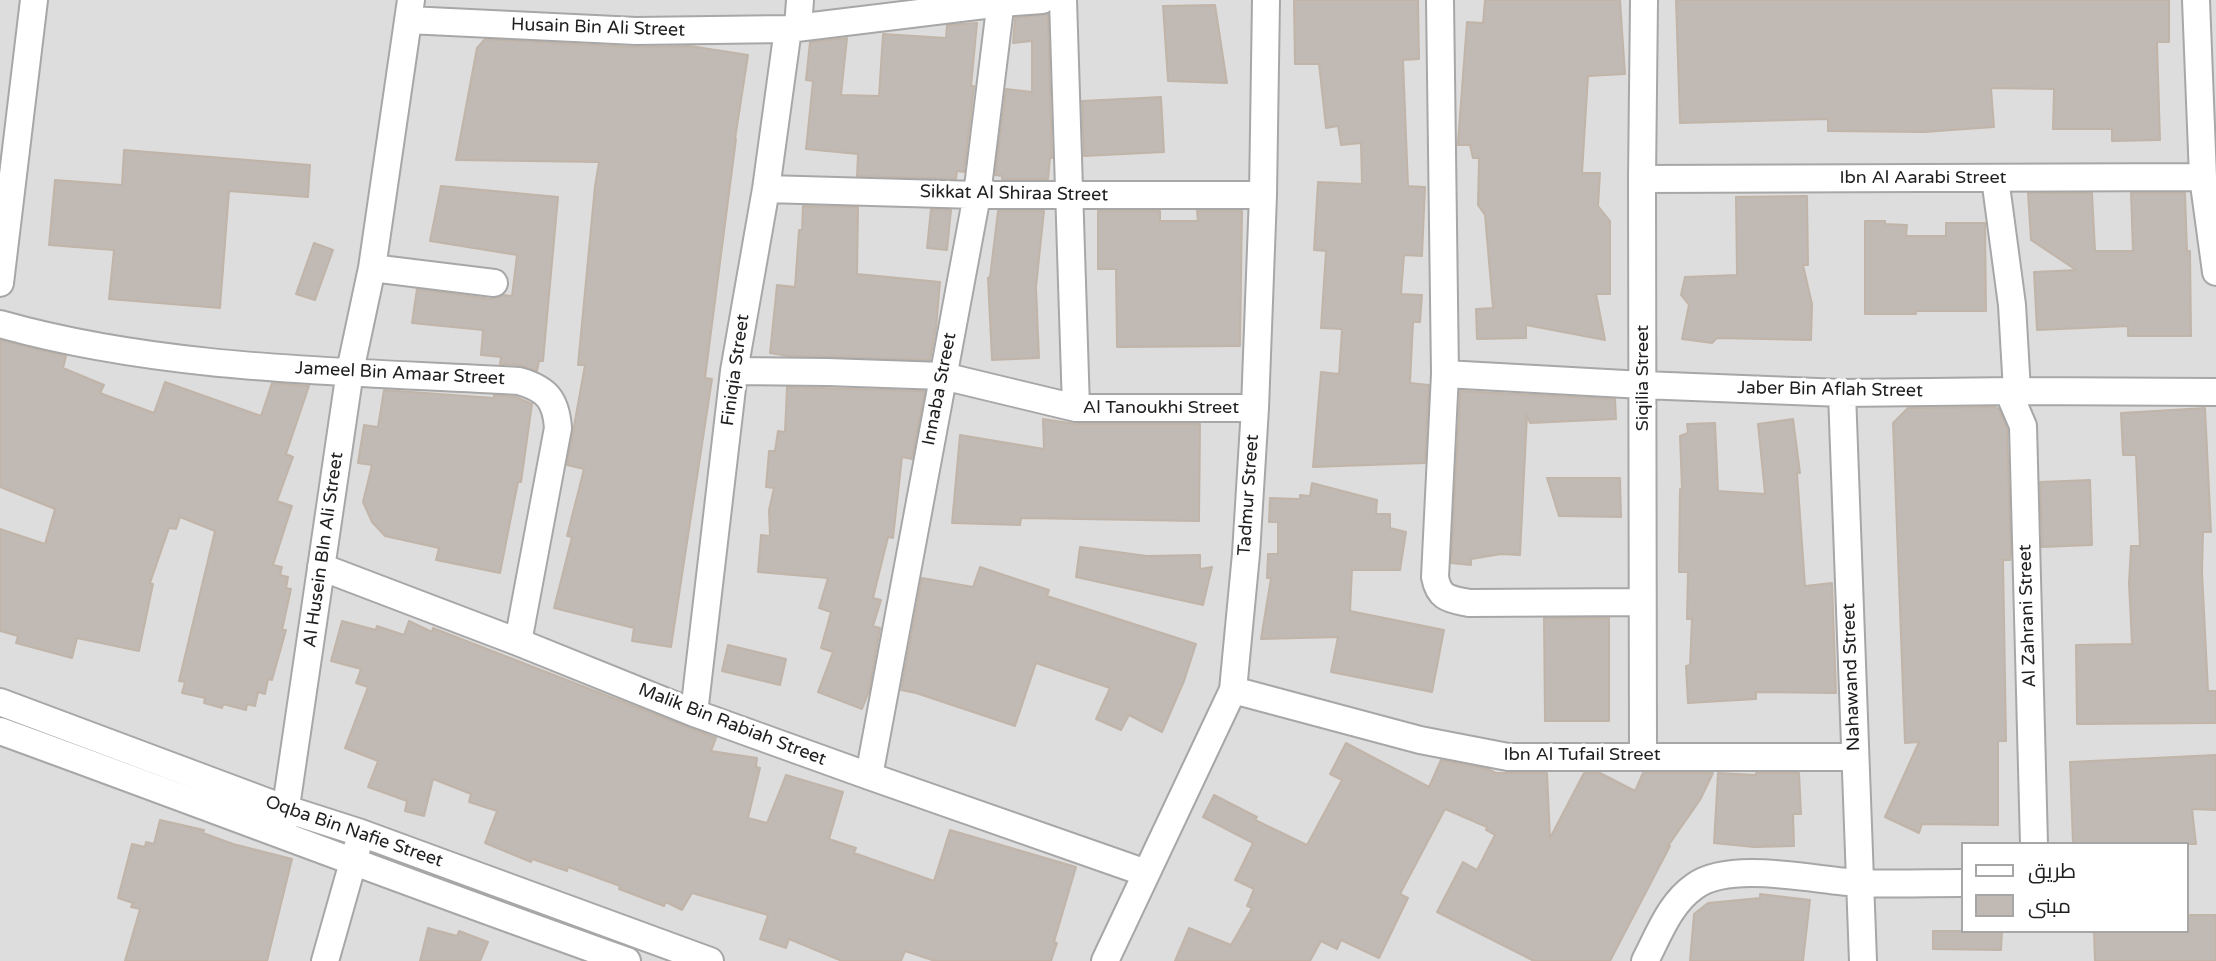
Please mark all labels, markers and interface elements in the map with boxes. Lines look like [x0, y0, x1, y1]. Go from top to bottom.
street label: Husain Bin Ali Street [511, 14, 685, 42]
street label: Ibn Al Aarabi Street [1840, 167, 2006, 189]
street label: Sikkat Al Shiraa Street [920, 182, 1108, 206]
street label: Finiqia Street [717, 313, 755, 427]
street label: Siqilia Street [1632, 325, 1654, 431]
street label: Innaba Street [918, 331, 962, 447]
street label: Jameel Bin Amaar Street [295, 358, 505, 390]
street label: Jaber Bin Aflah Street [1737, 378, 1923, 402]
street label: Al Tanoukhi Street [1083, 397, 1239, 419]
street label: Tadmur Street [1234, 434, 1264, 556]
street label: Al Husein BIn Ali Street [300, 451, 348, 649]
street label: Al Zahrani Street [2015, 544, 2041, 688]
street label: Nahawand Street [1839, 603, 1865, 751]
street label: Malik Bin Rabiah Street [635, 679, 829, 771]
street label: Ibn Al Tufail Street [1503, 744, 1661, 766]
street label: Oqba Bin Nafie Street [262, 791, 446, 873]
legend [1960, 842, 2188, 933]
text: طريق [2028, 859, 2076, 884]
text: مبنى [2028, 894, 2071, 919]

